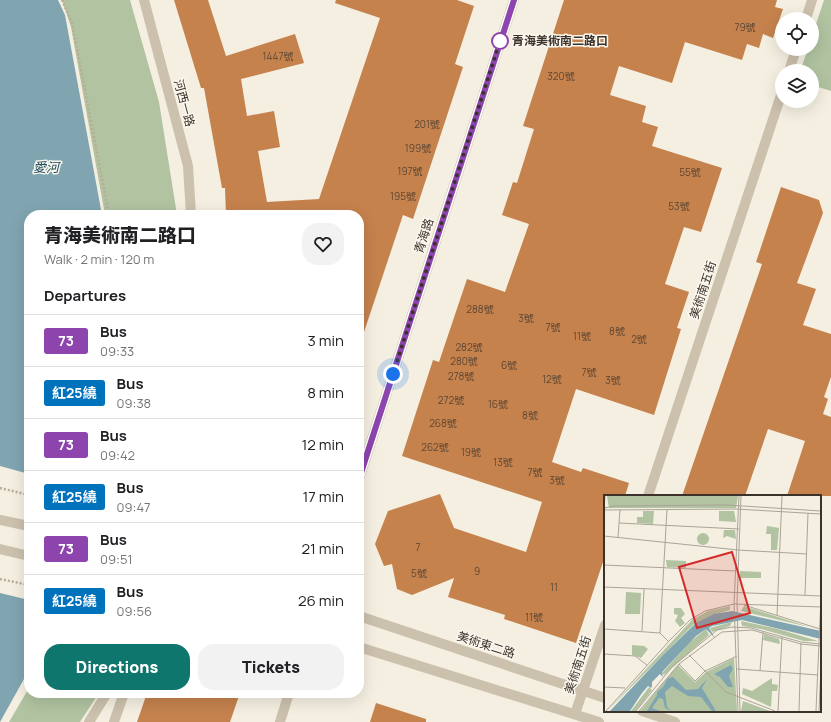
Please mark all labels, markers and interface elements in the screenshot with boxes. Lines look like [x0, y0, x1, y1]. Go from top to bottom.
map controls [775, 12, 819, 108]
button: locate [775, 12, 819, 56]
house number: 79號 [734, 20, 756, 34]
marker: 青海美術南二路口 [491, 32, 509, 50]
place label: 青海美術南二路口 [512, 32, 608, 49]
house number: 1447號 [263, 49, 293, 63]
button: layers [775, 64, 819, 108]
house number: 320號 [547, 69, 575, 83]
street label: 河西一路 [170, 77, 199, 128]
house number: 201號 [414, 117, 440, 131]
house number: 199號 [405, 141, 431, 155]
water label: 愛河 [33, 158, 62, 176]
house number: 197號 [398, 164, 423, 178]
house number: 55號 [679, 165, 701, 179]
house number: 195號 [390, 189, 416, 203]
house number: 53號 [668, 199, 690, 213]
street label: 青海路 [410, 216, 437, 256]
text: 青海美術南二路口 [44, 222, 196, 248]
button: heart [302, 223, 344, 265]
text: Walk · 2 min · 120 m [44, 250, 154, 268]
street label: 美術南五街 [685, 259, 720, 321]
text: Departures [44, 285, 126, 306]
house number: 288號 [466, 302, 494, 316]
house number: 3號 [518, 311, 534, 325]
house number: 7號 [545, 320, 561, 334]
text: Bus [100, 321, 127, 342]
house number: 8號 [609, 324, 625, 338]
house number: 11號 [573, 329, 591, 343]
text: 3 min [308, 330, 344, 351]
text: 73 [58, 331, 74, 350]
house number: 2號 [631, 332, 647, 346]
house number: 282號 [455, 340, 483, 354]
text: 09:33 [100, 342, 134, 360]
house number: 280號 [450, 354, 478, 368]
house number: 6號 [501, 358, 517, 372]
your location [383, 364, 403, 384]
house number: 7號 [581, 365, 597, 379]
house number: 278號 [448, 369, 474, 383]
house number: 12號 [542, 372, 562, 386]
text: Bus [117, 373, 144, 394]
house number: 3號 [605, 373, 621, 387]
text: 8 min [307, 382, 344, 403]
text: 紅25繞 [52, 383, 97, 402]
house number: 272號 [438, 393, 464, 407]
text: 09:38 [117, 394, 151, 412]
house number: 16號 [488, 397, 508, 411]
house number: 8號 [522, 408, 538, 422]
house number: 268號 [429, 416, 457, 430]
text: Bus [100, 425, 127, 446]
text: 12 min [301, 434, 344, 455]
text: 73 [58, 435, 74, 454]
house number: 262號 [421, 440, 449, 454]
house number: 19號 [461, 445, 481, 459]
text: 09:42 [100, 446, 135, 464]
house number: 13號 [493, 455, 513, 469]
house number: 7號 [527, 465, 543, 479]
house number: 3號 [549, 473, 565, 487]
text: Bus [117, 477, 144, 498]
text: 17 min [302, 486, 344, 507]
text: 紅25繞 [52, 487, 97, 506]
inset map [604, 495, 821, 712]
text: 09:47 [117, 498, 151, 516]
text: Bus [100, 529, 127, 550]
text: 21 min [301, 538, 344, 559]
text: 73 [58, 539, 74, 558]
house number: 7 [415, 540, 421, 554]
text: 09:51 [100, 550, 132, 568]
house number: 9 [474, 564, 480, 578]
house number: 5號 [411, 566, 427, 580]
house number: 11 [550, 580, 558, 594]
text: Bus [117, 581, 144, 602]
text: 26 min [298, 590, 344, 611]
text: 紅25繞 [52, 591, 97, 610]
text: 09:56 [117, 602, 152, 620]
house number: 11號 [525, 610, 543, 624]
street label: 美術東二路 [455, 627, 517, 662]
street label: 美術南五街 [560, 634, 595, 696]
button: Directions [44, 644, 190, 690]
button: Tickets [198, 644, 344, 690]

